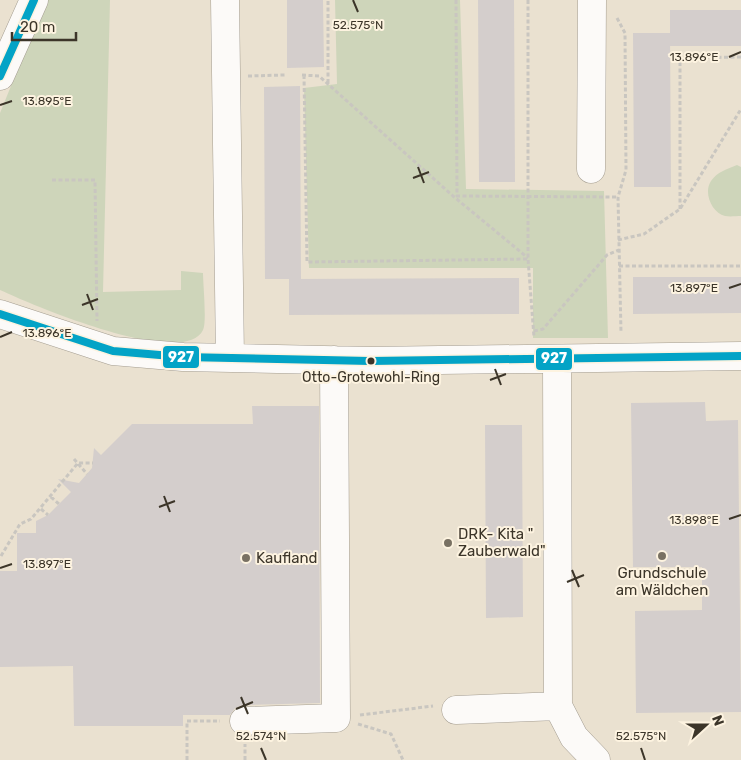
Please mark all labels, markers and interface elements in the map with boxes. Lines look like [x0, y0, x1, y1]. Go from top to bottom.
scale bar [12, 10, 76, 42]
text: 20 m [20, 18, 55, 36]
text: 52.575°N [333, 18, 383, 32]
text: 13.896°E [669, 50, 719, 64]
text: 13.895°E [22, 94, 72, 108]
text: 13.897°E [670, 281, 718, 295]
text: 13.896°E [22, 326, 72, 340]
line badge: 927 [162, 345, 200, 369]
line badge: 927 [535, 347, 573, 371]
text: 927 [168, 349, 194, 366]
text: 927 [541, 350, 567, 367]
marker: Otto-Grotewohl-Ring [366, 356, 376, 366]
place label: Otto-Grotewohl-Ring [302, 369, 440, 386]
text: 13.898°E [669, 513, 719, 527]
place label: DRK- Kita " Zauberwald" [458, 525, 546, 560]
marker: DRK- Kita " Zauberwald" [442, 537, 454, 549]
place label: Kaufland [256, 549, 318, 567]
marker: Grundschule am Wäldchen [656, 550, 668, 562]
marker: Kaufland [240, 552, 252, 564]
text: 13.897°E [23, 557, 71, 571]
place label: Grundschule am Wäldchen [616, 564, 708, 599]
north arrow [681, 700, 731, 750]
text: N [708, 713, 727, 728]
text: 52.574°N [236, 729, 286, 743]
text: 52.575°N [616, 729, 666, 743]

